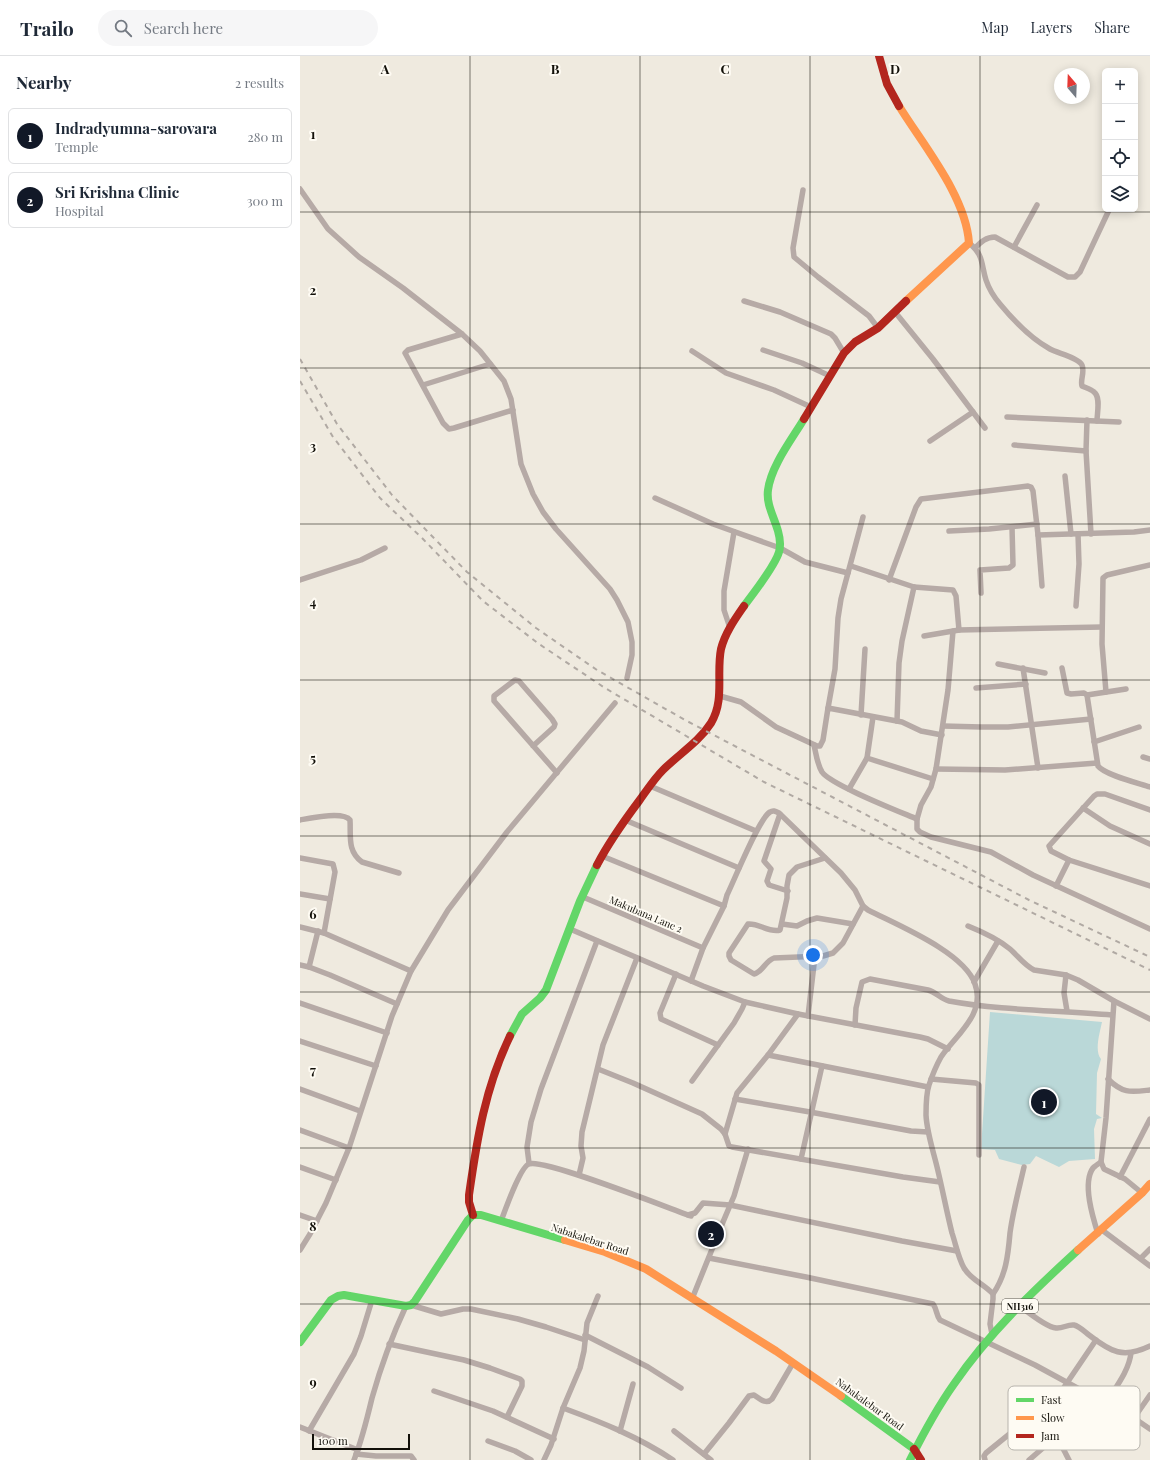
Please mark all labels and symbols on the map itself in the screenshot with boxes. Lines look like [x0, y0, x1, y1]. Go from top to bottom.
text: A [380, 60, 390, 77]
text: B [551, 60, 560, 77]
text: C [720, 60, 730, 77]
text: D [890, 60, 900, 77]
north arrow [1054, 68, 1090, 104]
text: 1 [311, 125, 316, 142]
text: 2 [310, 281, 317, 298]
text: 3 [310, 437, 316, 454]
text: 4 [310, 593, 317, 610]
text: 5 [310, 749, 316, 766]
street label: Makubana Lane 2 [607, 892, 685, 936]
text: 6 [309, 905, 317, 922]
your location [803, 945, 823, 965]
text: 7 [310, 1061, 316, 1078]
pin: 1 [1031, 1087, 1057, 1117]
text: 8 [309, 1217, 317, 1234]
pin: 2 [698, 1219, 724, 1249]
street label: Nabakalebar Road [549, 1220, 631, 1258]
road number: NH316 [1002, 1299, 1038, 1313]
text: 9 [309, 1373, 317, 1390]
street label: Nabakalebar Road [833, 1375, 907, 1433]
legend [1008, 1386, 1140, 1450]
text: Fast [1041, 1392, 1061, 1407]
text: Slow [1041, 1410, 1065, 1425]
text: Jam [1040, 1428, 1060, 1443]
scale bar [312, 1432, 410, 1451]

